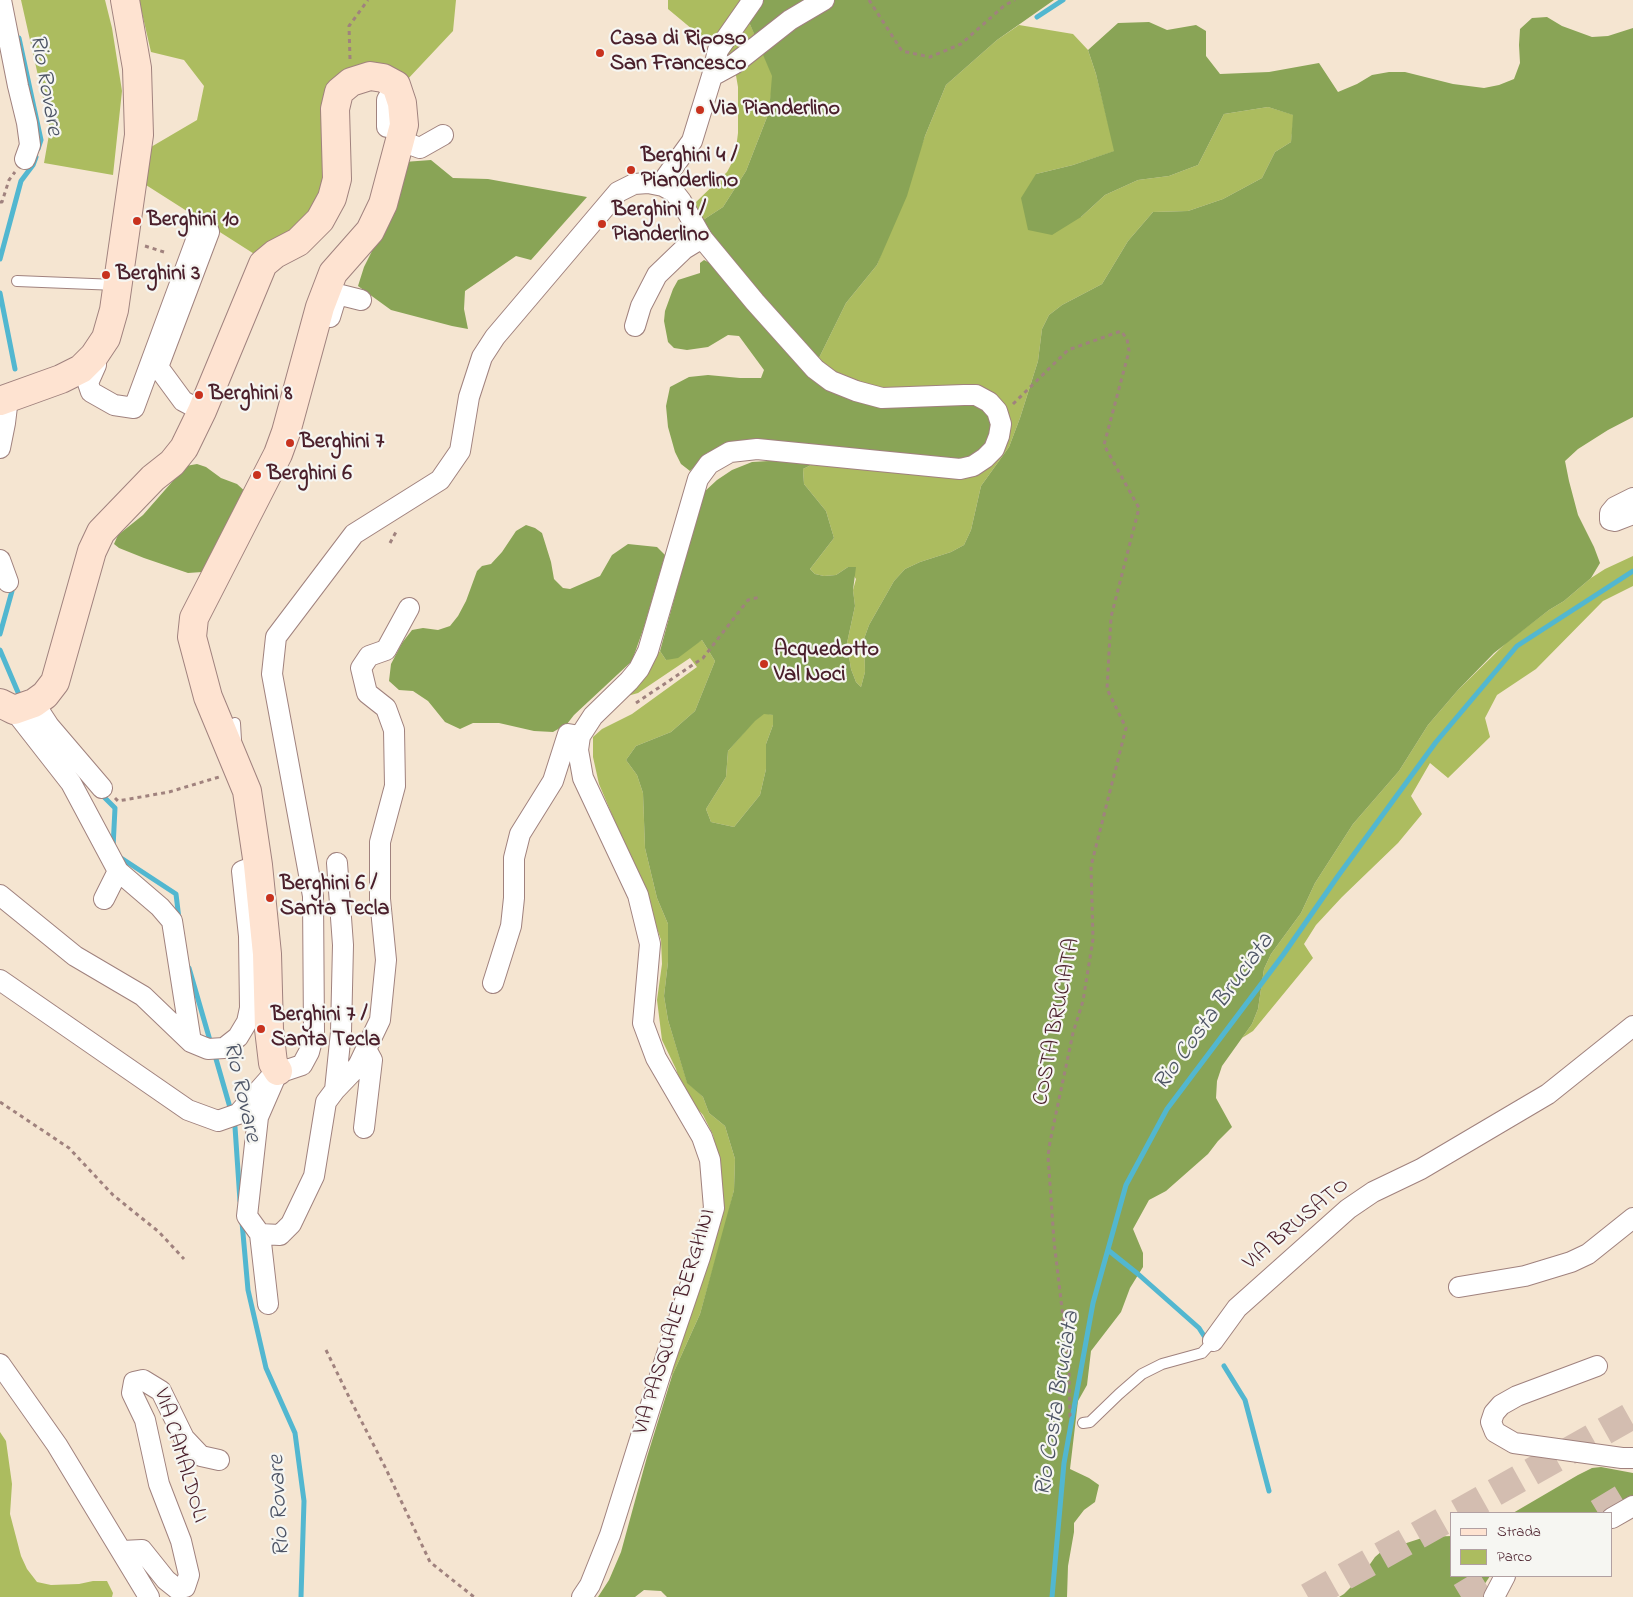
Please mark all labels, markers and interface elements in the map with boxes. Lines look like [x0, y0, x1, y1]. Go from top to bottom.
place label: Casa di Riposo San Francesco [610, 27, 747, 78]
water label: Rio Rovare [21, 32, 67, 138]
marker: Casa di Riposo San Francesco [594, 47, 606, 59]
place label: Via Pianderlino [710, 97, 840, 123]
marker: Via Pianderlino [694, 104, 706, 116]
place label: Berghini 4 / Pianderlino [641, 144, 738, 195]
marker: Berghini 4 / Pianderlino [625, 164, 637, 176]
place label: Berghini 9 / Pianderlino [612, 198, 709, 250]
place label: Berghini 10 [147, 208, 239, 234]
marker: Berghini 10 [131, 215, 143, 227]
marker: Berghini 9 / Pianderlino [596, 218, 608, 230]
place label: Berghini 3 [116, 262, 200, 288]
marker: Berghini 3 [100, 269, 112, 281]
place label: Berghini 8 [209, 382, 292, 408]
marker: Berghini 8 [193, 389, 205, 401]
place label: Berghini 7 [300, 430, 384, 456]
marker: Berghini 7 [284, 437, 296, 449]
place label: Berghini 6 [267, 462, 352, 488]
marker: Berghini 6 [251, 469, 263, 481]
place label: Acquedotto Val Noci [774, 638, 879, 689]
marker: Acquedotto Val Noci [758, 658, 770, 670]
place label: Berghini 6 / Santa Tecla [280, 872, 389, 924]
marker: Berghini 6 / Santa Tecla [264, 892, 276, 904]
water label: Rio Costa Bruciata [1148, 929, 1282, 1097]
street label: COSTA BRUCIATA [1029, 936, 1087, 1108]
place label: Berghini 7 / Santa Tecla [271, 1003, 380, 1054]
marker: Berghini 7 / Santa Tecla [255, 1023, 267, 1035]
water label: Rio Rovare [214, 1039, 266, 1145]
street label: VIA BRUSATO [1239, 1173, 1355, 1277]
street label: VIA PASQUALE BERGHINI [629, 1206, 723, 1438]
water label: Rio Costa Bruciata [1030, 1309, 1088, 1499]
street label: VIA CAMALDOLI [146, 1386, 212, 1526]
water label: Rio Rovare [264, 1454, 298, 1558]
legend [1450, 1512, 1613, 1577]
text: Strada [1497, 1521, 1541, 1543]
text: Parco [1497, 1546, 1532, 1568]

